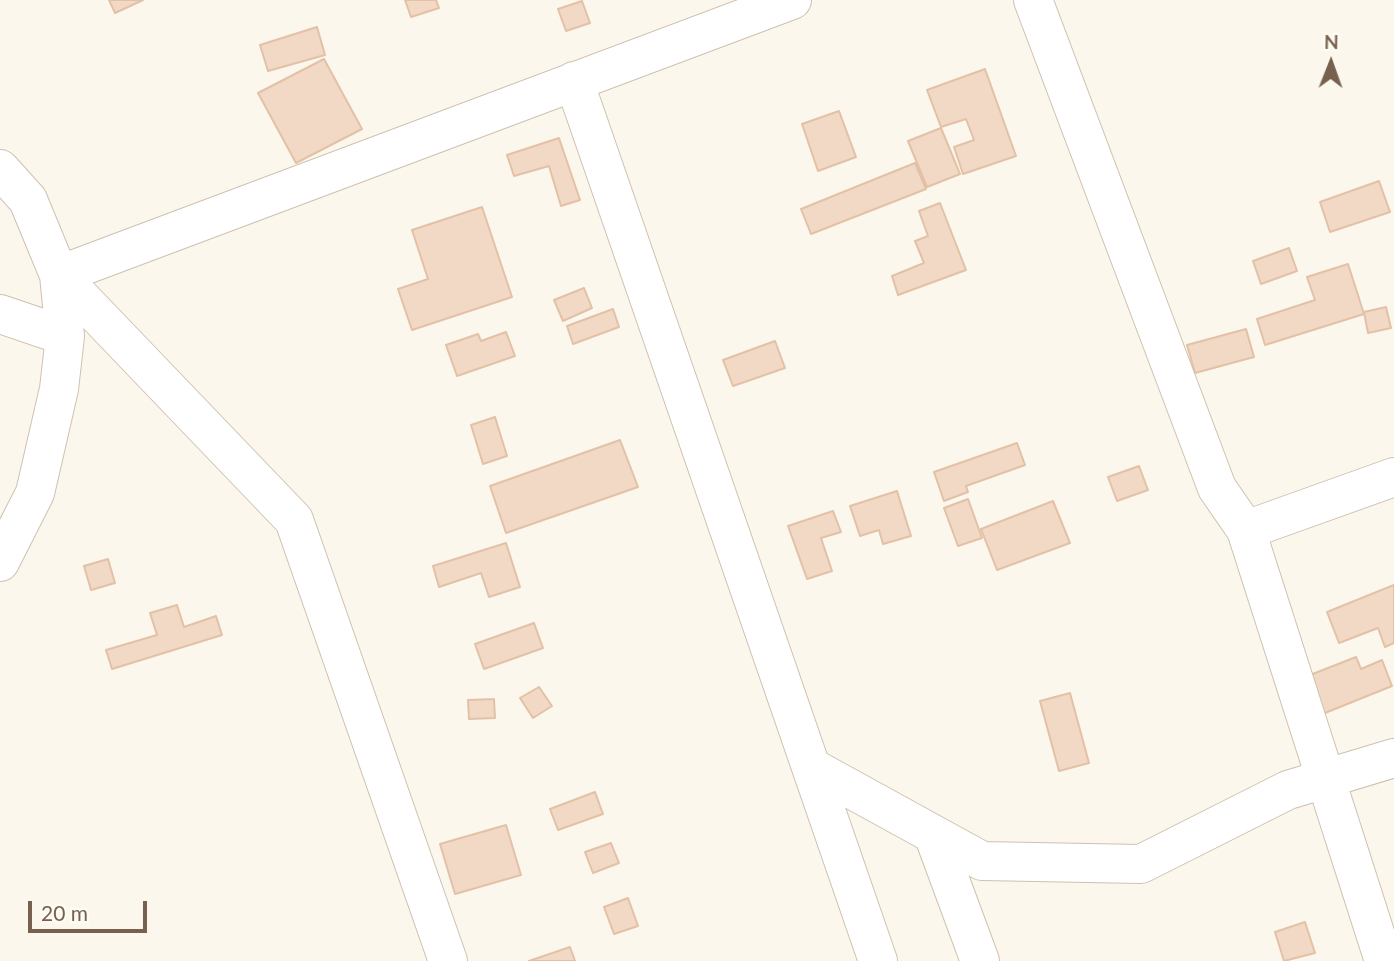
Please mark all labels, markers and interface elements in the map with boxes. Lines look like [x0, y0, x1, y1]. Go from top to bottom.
north arrow [1296, 28, 1366, 98]
text: N [1324, 30, 1339, 53]
scale bar [32, 888, 150, 932]
text: 20 m [41, 900, 88, 925]

